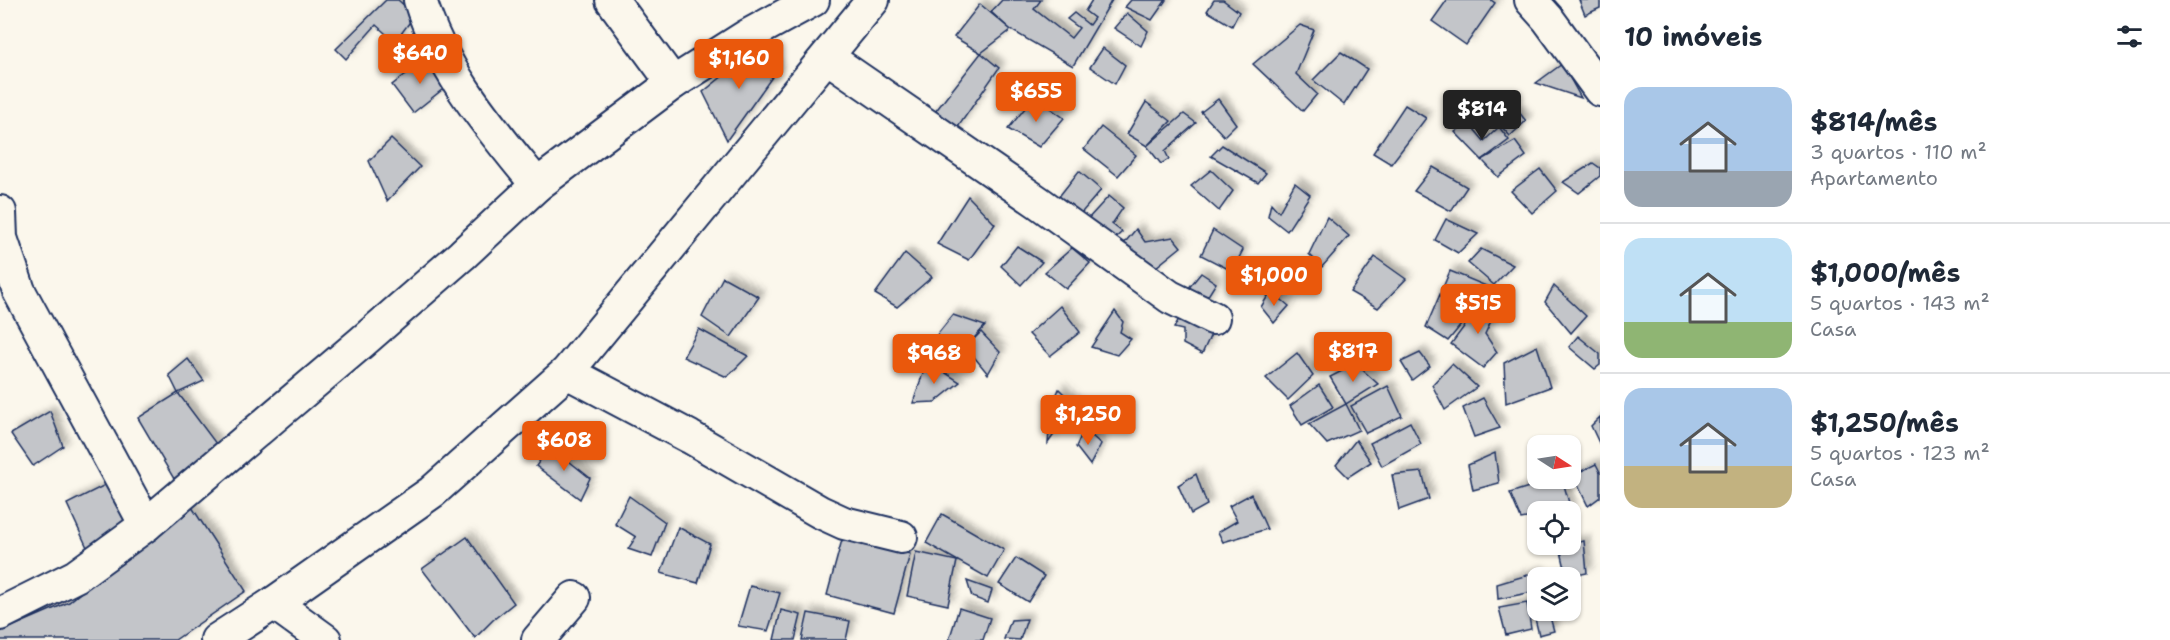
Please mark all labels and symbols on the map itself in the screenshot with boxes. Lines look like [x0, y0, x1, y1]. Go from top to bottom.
pin: $640 [384, 34, 456, 85]
pin: $1,160 [690, 39, 788, 90]
pin: $655 [1000, 72, 1072, 123]
pin: $814 [1446, 90, 1518, 141]
pin: $1,000 [1225, 256, 1323, 307]
pin: $515 [1442, 284, 1514, 335]
pin: $817 [1317, 332, 1389, 383]
pin: $968 [898, 334, 970, 385]
pin: $1,250 [1039, 395, 1137, 446]
pin: $608 [528, 421, 600, 472]
north arrow [1527, 435, 1581, 489]

